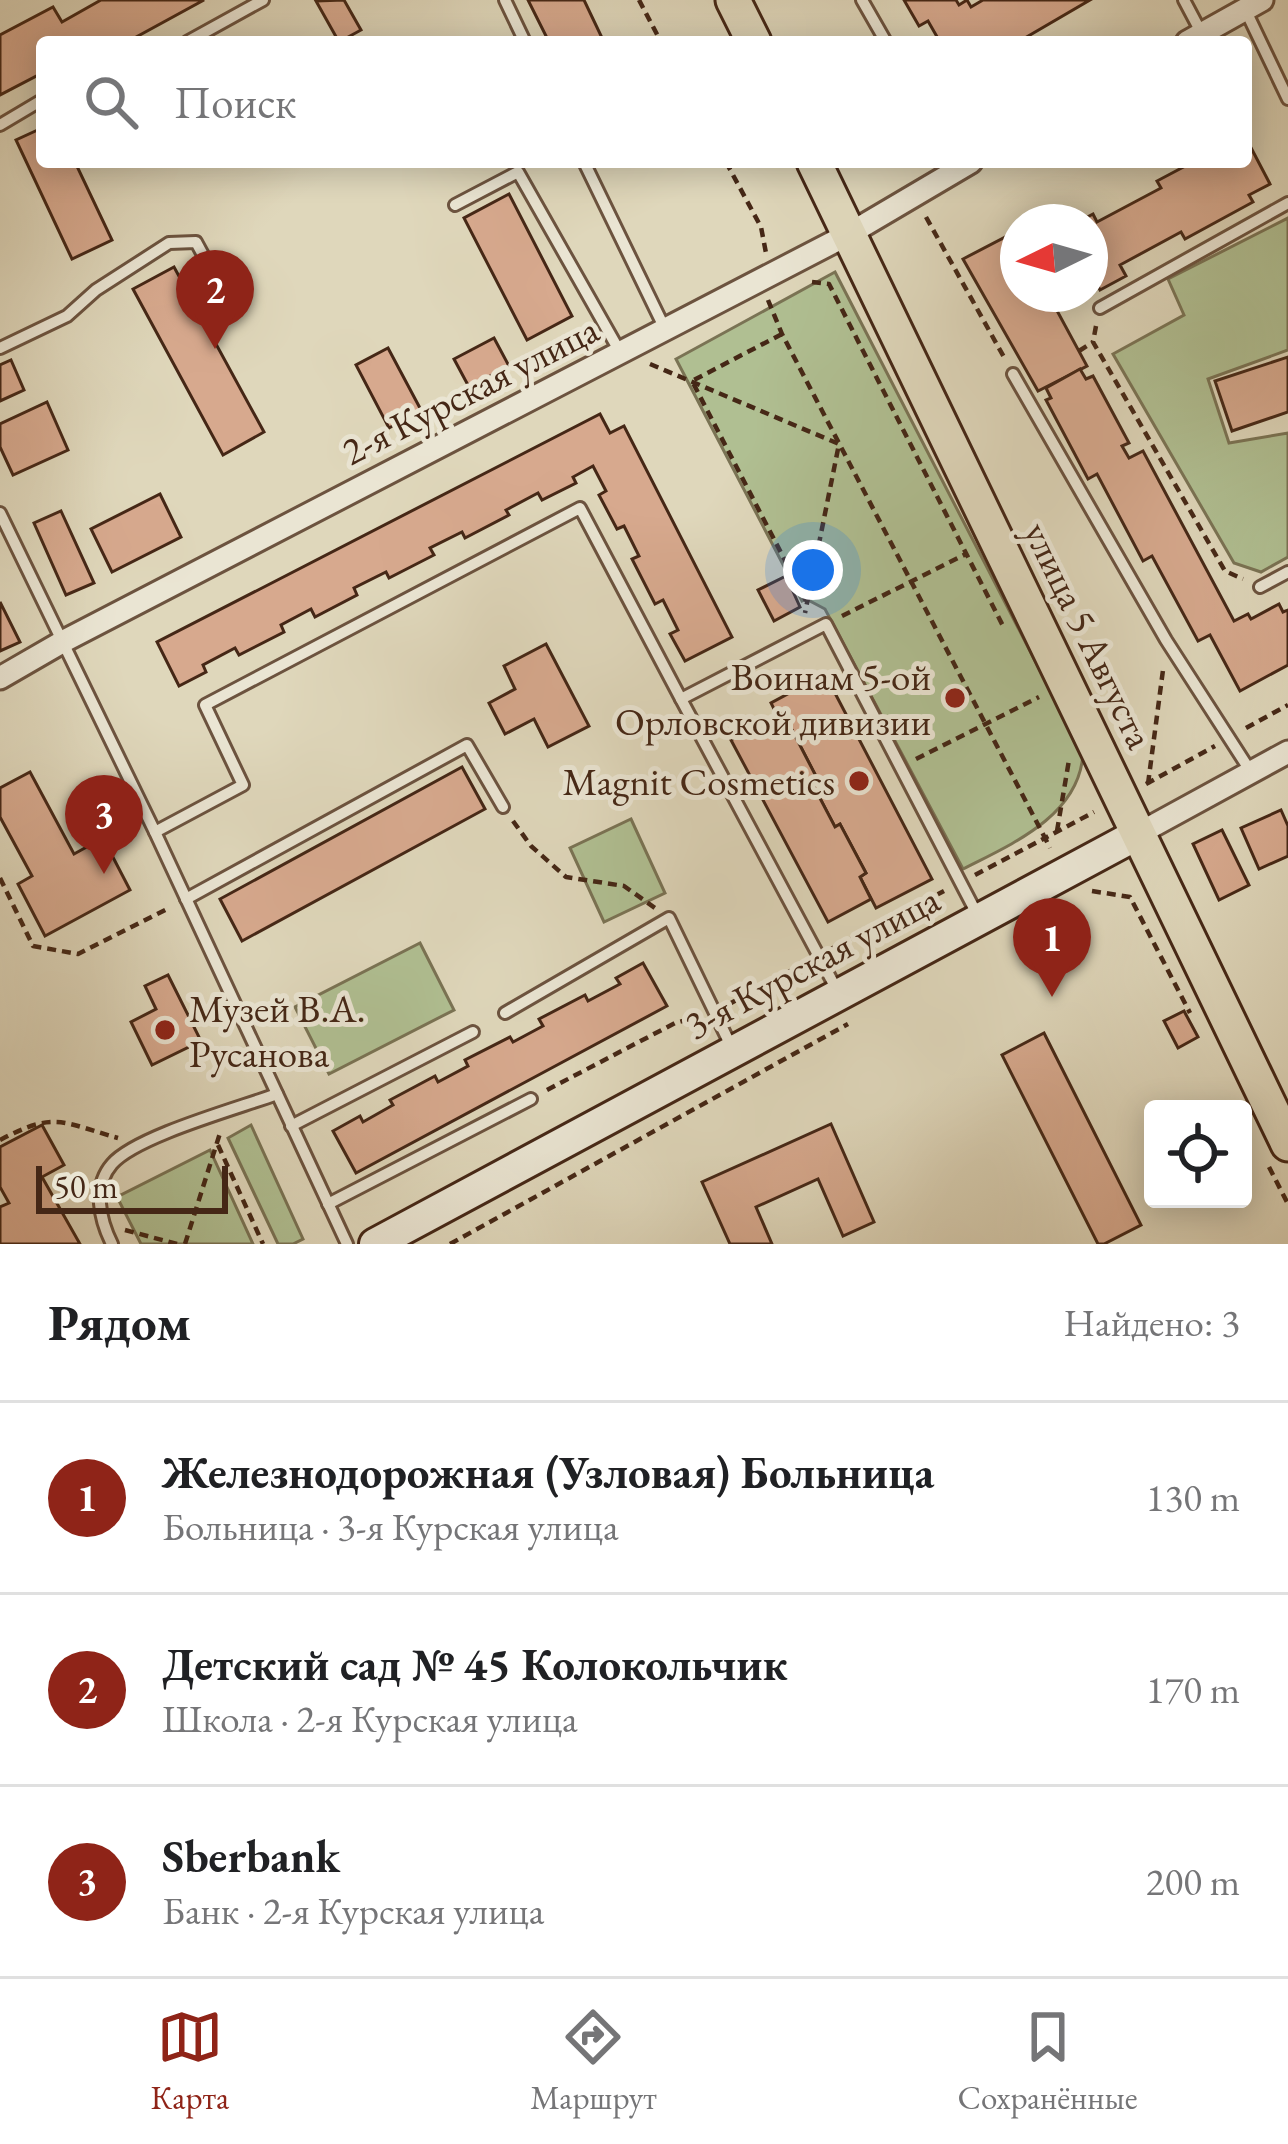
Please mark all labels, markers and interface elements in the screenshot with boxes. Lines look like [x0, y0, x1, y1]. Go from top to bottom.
search box [36, 36, 1252, 168]
icon: search [78, 69, 144, 135]
text: Поиск [174, 73, 296, 131]
north arrow [1000, 204, 1108, 312]
pin: 2 [176, 250, 254, 349]
street label: 2-я Курская улица [333, 303, 607, 477]
street label: улица 5 Августа [1012, 513, 1166, 757]
your location [783, 540, 843, 600]
place label: Воинам 5-ой Орловской дивизии [615, 651, 931, 747]
marker: Воинам 5-ой Орловской дивизии [942, 685, 968, 711]
place label: Magnit Cosmetics [563, 756, 835, 807]
marker: Magnit Cosmetics [846, 768, 872, 794]
pin: 3 [65, 775, 143, 874]
street label: 3-я Курская улица [676, 873, 949, 1051]
pin: 1 [1013, 898, 1091, 997]
place label: Музей В.А. Русанова [189, 983, 365, 1079]
marker: Музей В.А. Русанова [152, 1017, 178, 1043]
map controls [1144, 1100, 1252, 1208]
button: locate [1144, 1100, 1252, 1208]
scale bar [36, 1160, 228, 1213]
text: 50 m [54, 1165, 118, 1208]
text: Рядом [48, 1289, 191, 1355]
text: Найдено: 3 [1063, 1297, 1240, 1348]
text: Железнодорожная (Узловая) Больница [162, 1443, 934, 1501]
text: 1 [77, 1472, 97, 1523]
text: 130 m [1146, 1472, 1240, 1523]
text: Больница · 3-я Курская улица [162, 1501, 618, 1552]
text: Детский сад № 45 Колокольчик [162, 1635, 788, 1693]
text: 2 [77, 1664, 97, 1715]
text: 170 m [1146, 1664, 1240, 1715]
text: Школа · 2-я Курская улица [162, 1693, 578, 1744]
text: Sberbank [162, 1827, 340, 1885]
text: 3 [77, 1856, 97, 1907]
text: 200 m [1146, 1856, 1240, 1907]
text: Банк · 2-я Курская улица [162, 1885, 544, 1936]
tab: Карта [150, 2004, 229, 2119]
tab: Маршрут [530, 2004, 657, 2119]
tab: Сохранённые [958, 2004, 1138, 2119]

